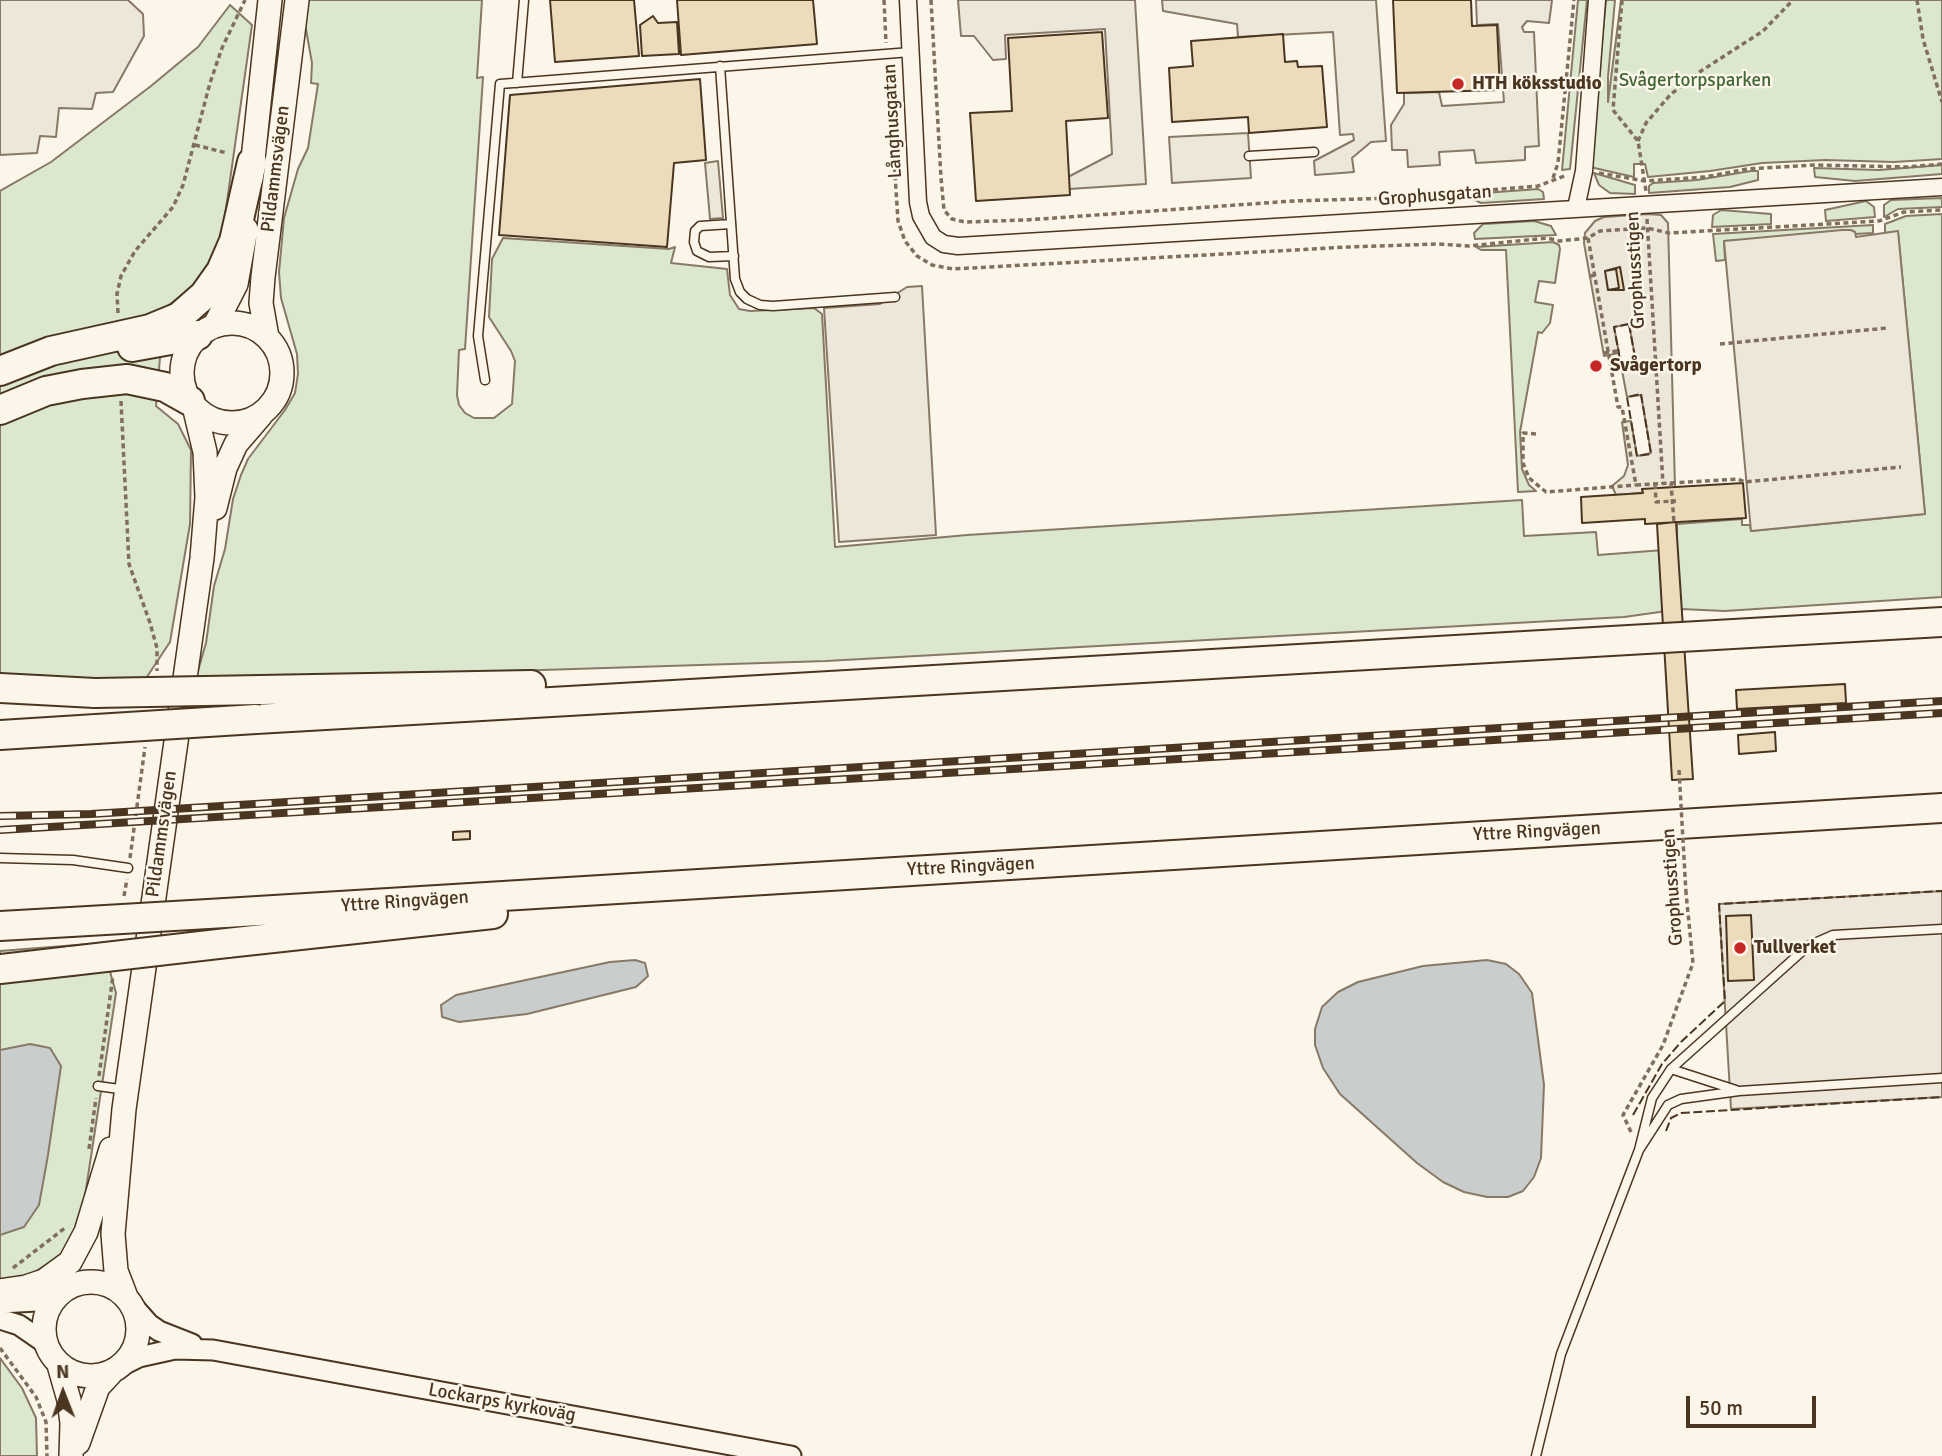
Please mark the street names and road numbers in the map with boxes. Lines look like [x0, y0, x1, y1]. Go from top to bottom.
street label: Långhusgatan [879, 63, 907, 179]
street label: Pildammsvägen [257, 104, 295, 234]
street label: Grophusgatan [1377, 181, 1493, 211]
street label: Grophusstigen [1622, 210, 1650, 330]
street label: Pildammsvägen [142, 769, 182, 899]
street label: Yttre Ringvägen [1472, 817, 1602, 847]
street label: Grophusstigen [1658, 827, 1688, 947]
street label: Yttre Ringvägen [906, 852, 1036, 882]
street label: Yttre Ringvägen [340, 886, 470, 918]
street label: Lockarps kyrkoväg [426, 1379, 578, 1427]

